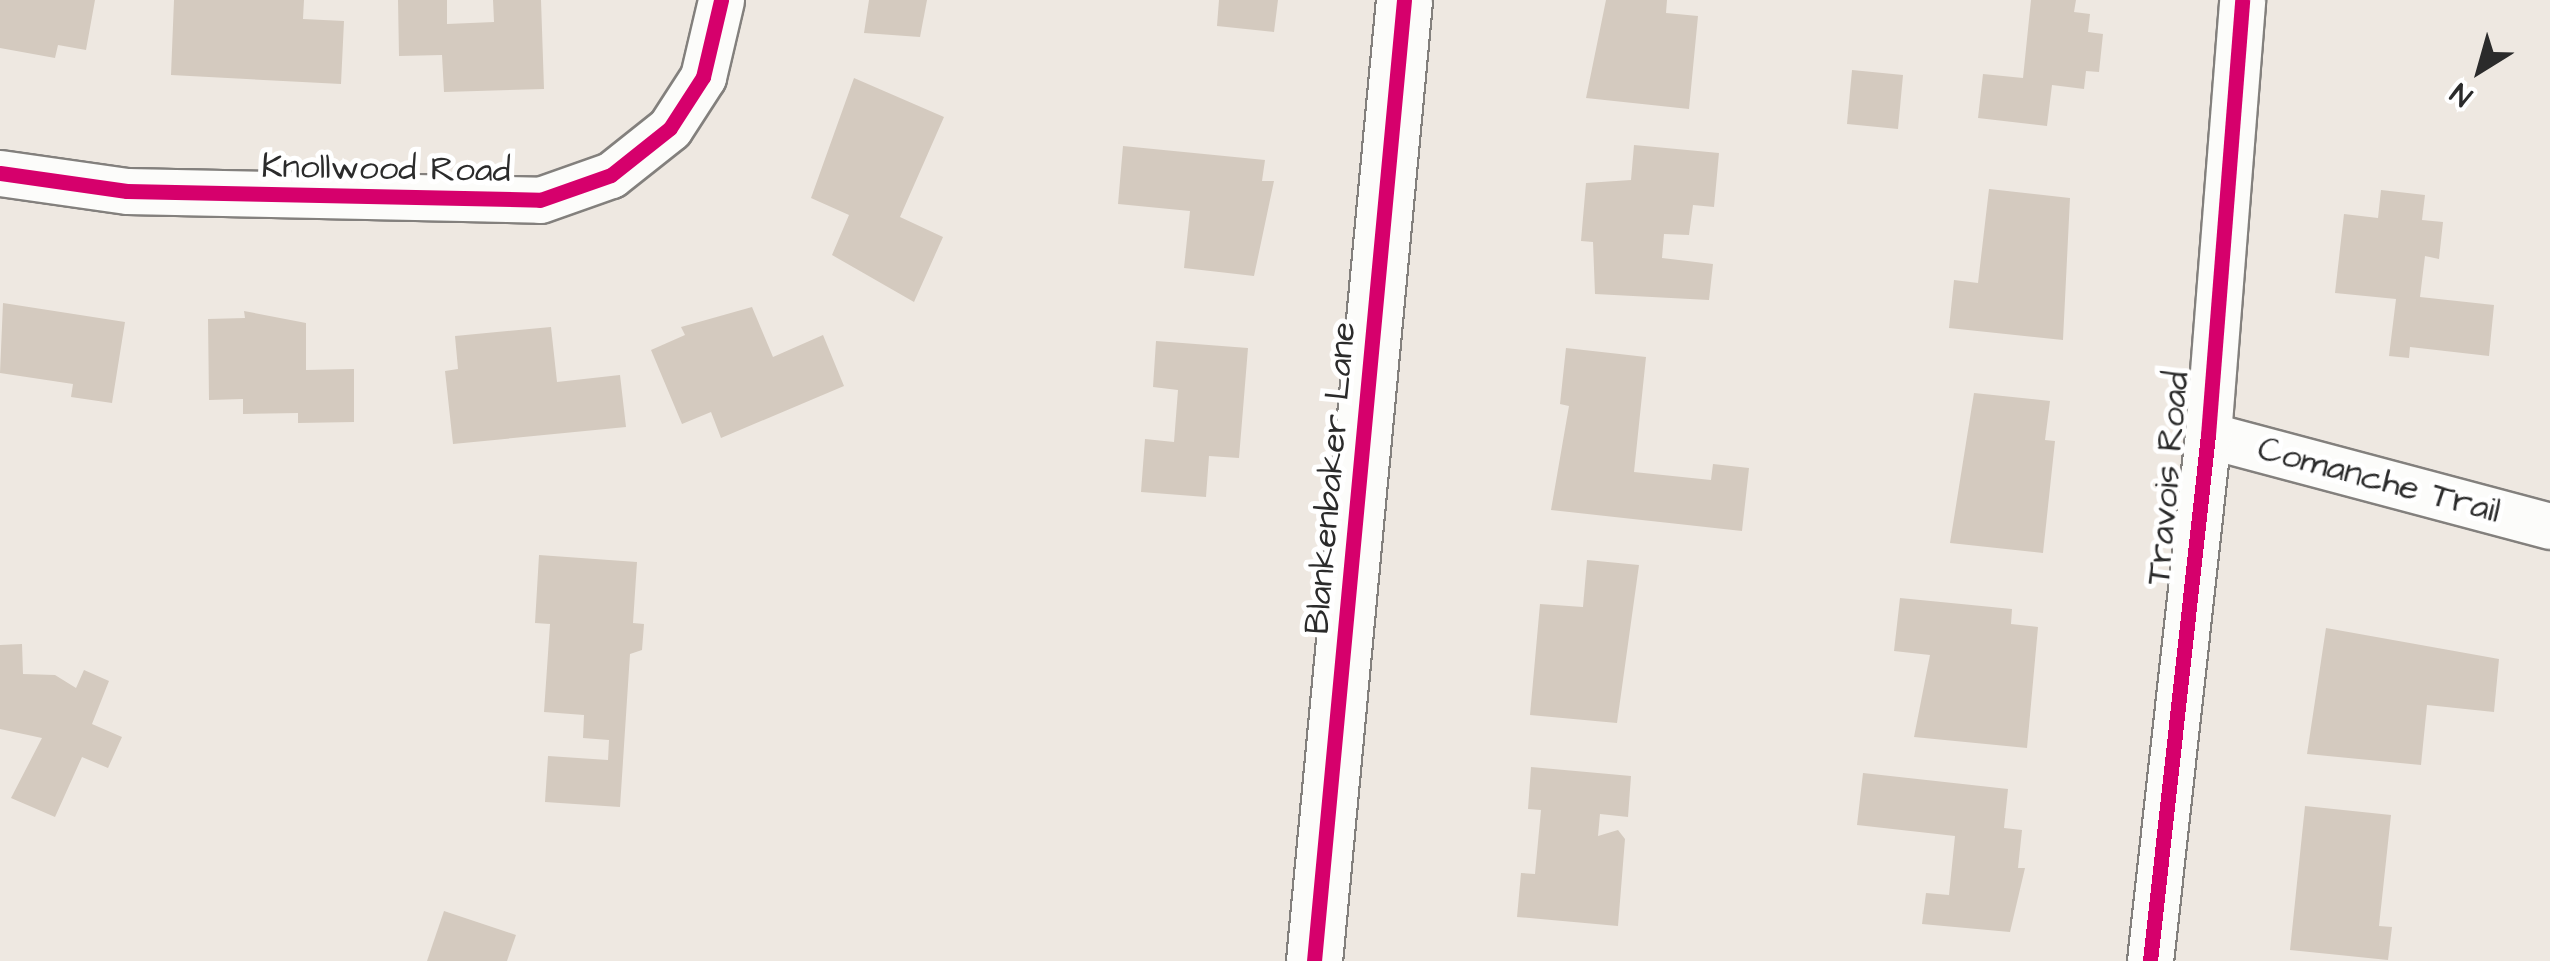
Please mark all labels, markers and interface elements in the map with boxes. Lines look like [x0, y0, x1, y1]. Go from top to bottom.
north arrow [2430, 20, 2530, 120]
text: N [2443, 74, 2480, 115]
street label: Knollwood Road [261, 146, 511, 192]
street label: Blankenbaker Lane [1296, 320, 1366, 636]
street label: Travois Road [2138, 370, 2198, 586]
street label: Comanche Trail [2253, 427, 2505, 533]

